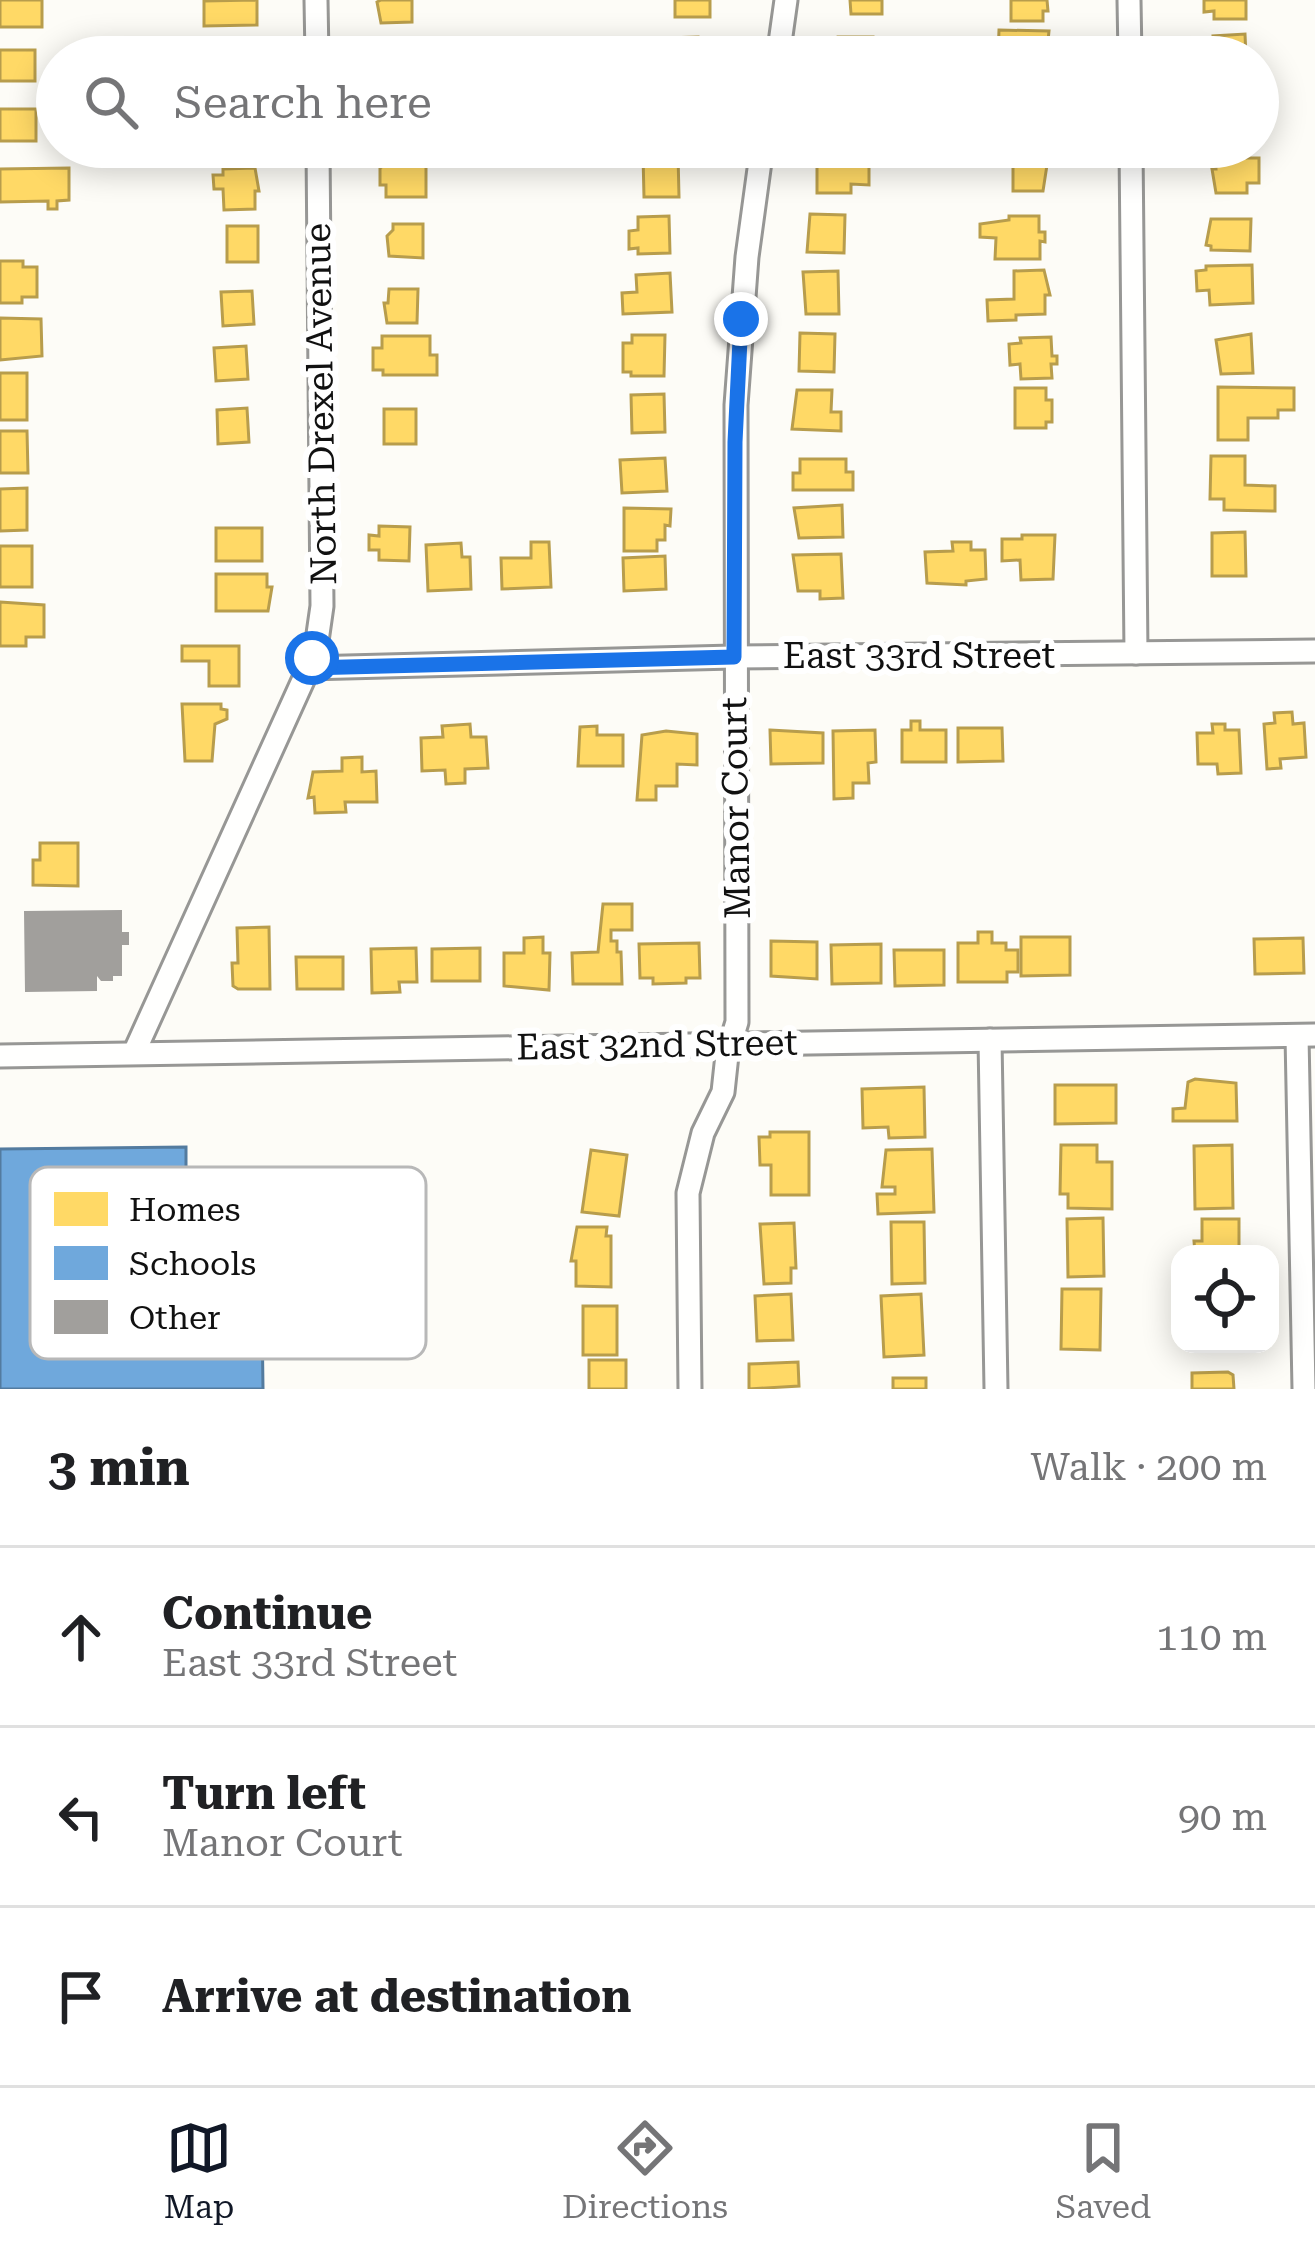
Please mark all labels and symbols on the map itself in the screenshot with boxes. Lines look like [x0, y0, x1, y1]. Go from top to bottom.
street label: North Drexel Avenue [297, 223, 345, 585]
route end [714, 292, 768, 346]
route start [285, 631, 339, 685]
street label: East 33rd Street [783, 635, 1055, 677]
street label: Manor Court [713, 697, 759, 919]
street label: East 32nd Street [516, 1022, 798, 1068]
legend [30, 1167, 426, 1359]
text: Homes [129, 1190, 240, 1229]
text: Schools [129, 1244, 256, 1283]
text: Other [129, 1298, 221, 1337]

